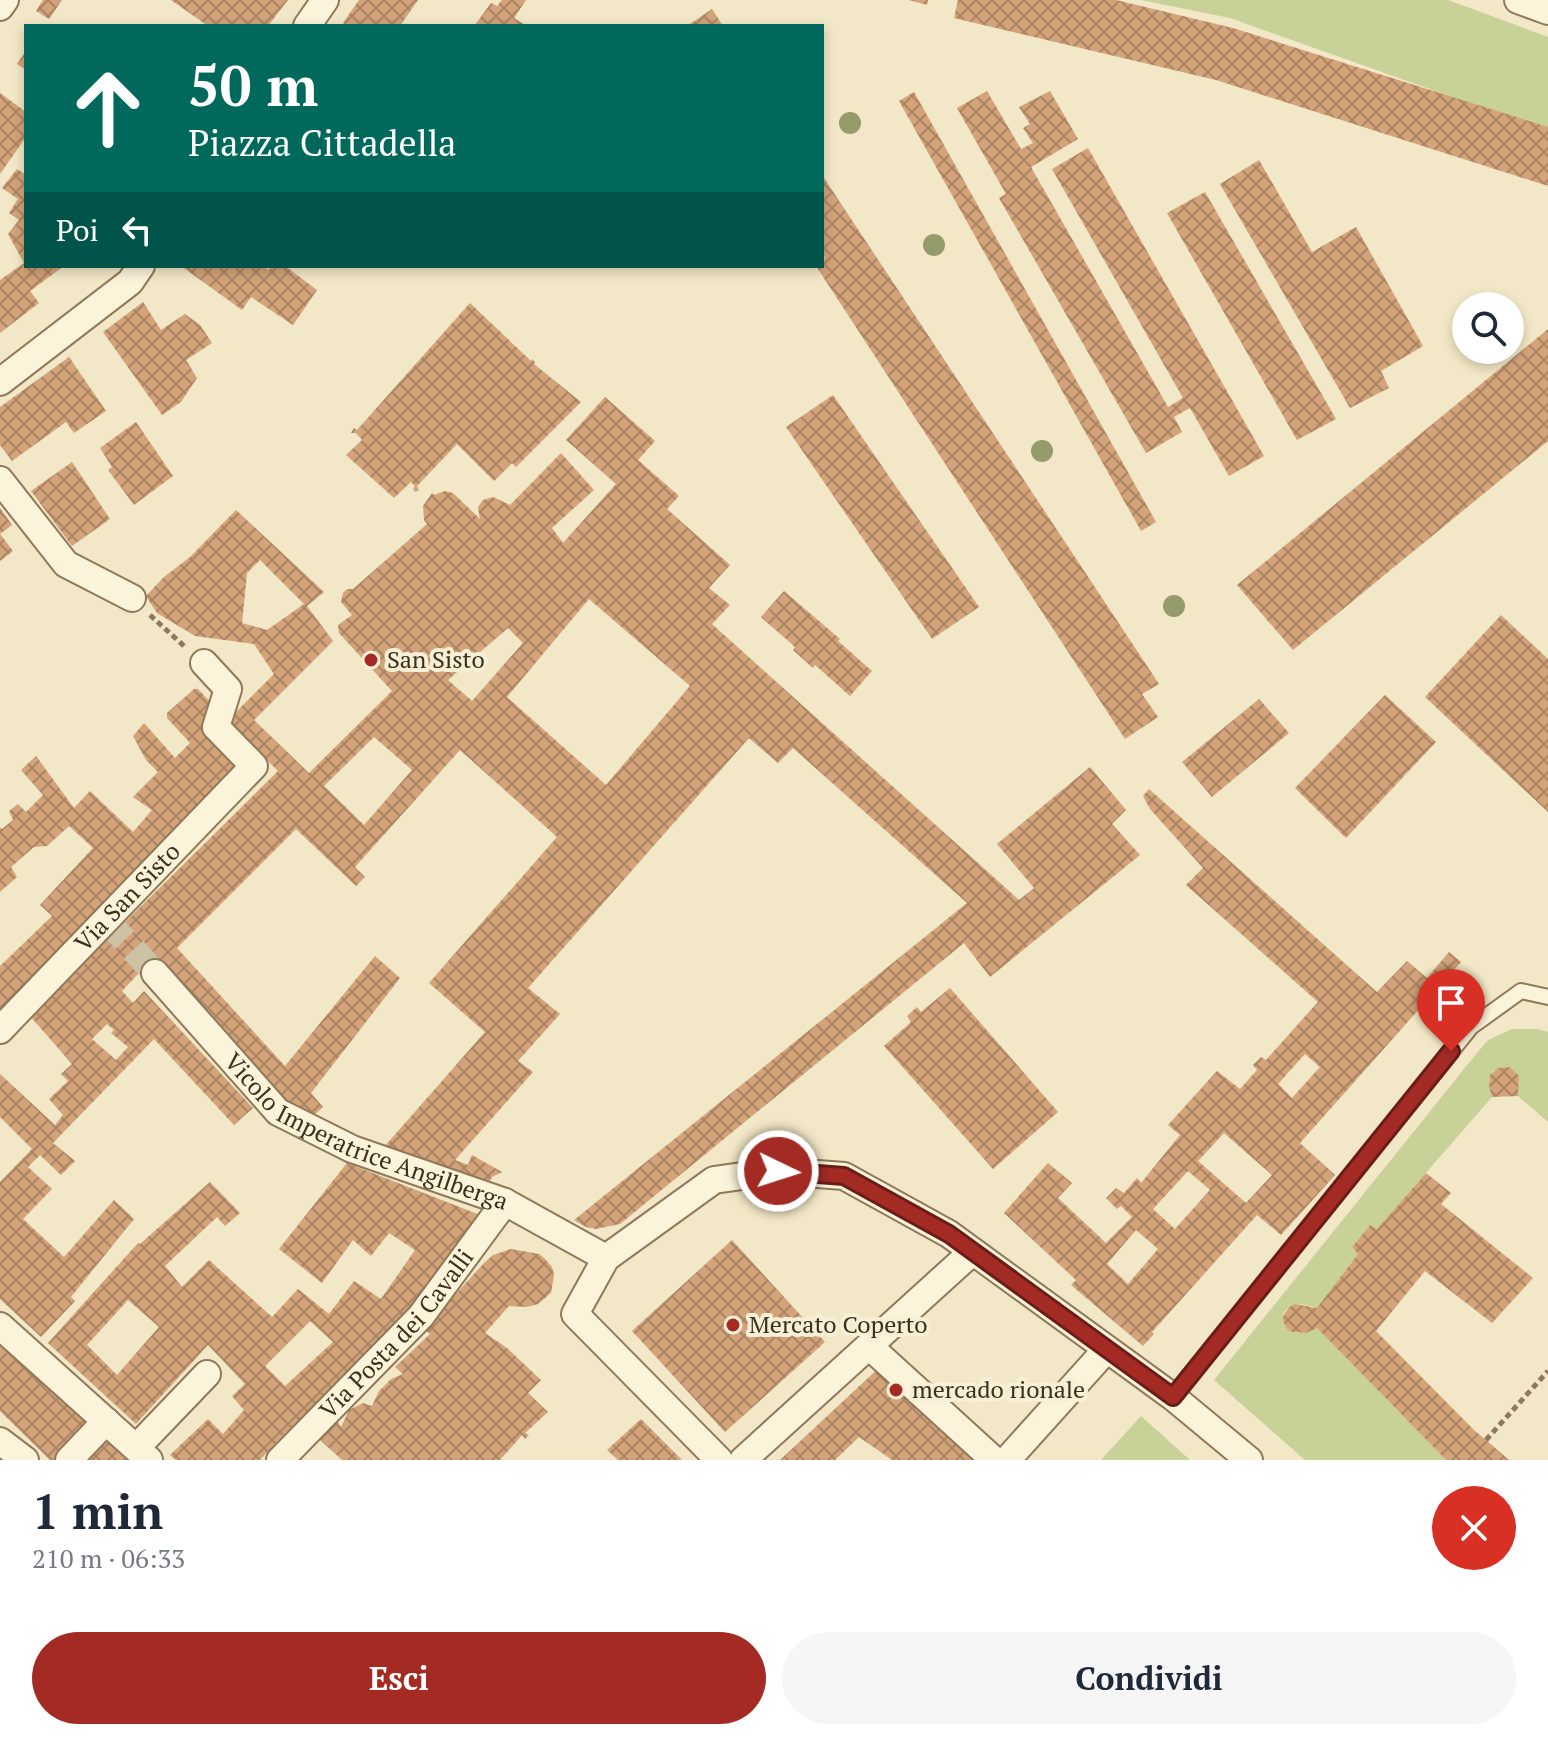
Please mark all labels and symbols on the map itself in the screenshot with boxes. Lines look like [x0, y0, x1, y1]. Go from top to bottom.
place label: San Sisto [387, 643, 485, 675]
marker: San Sisto [362, 651, 380, 669]
street label: Via San Sisto [67, 835, 187, 958]
pin [1417, 969, 1485, 1051]
street label: Vicolo Imperatrice Angilberga [218, 1045, 513, 1217]
position arrow [736, 1129, 820, 1213]
street label: Via Posta dei Cavalli [312, 1242, 480, 1425]
place label: Mercato Coperto [749, 1308, 928, 1340]
marker: Mercato Coperto [724, 1316, 742, 1334]
place label: mercado rionale [912, 1373, 1085, 1405]
marker: mercado rionale [887, 1381, 905, 1399]

